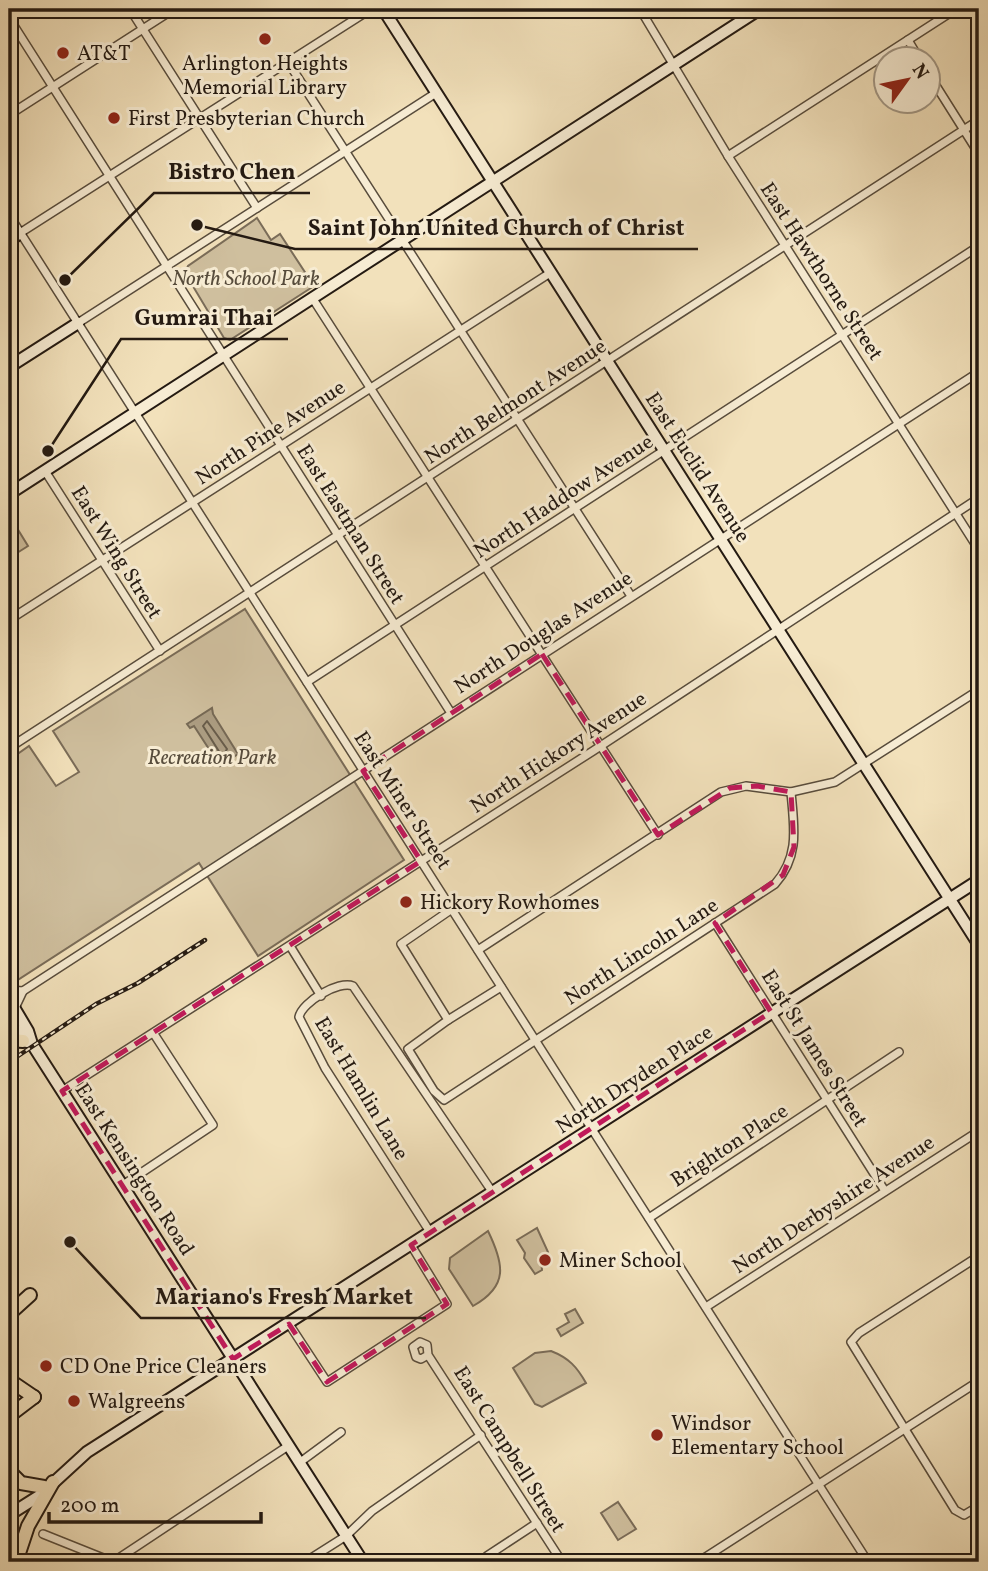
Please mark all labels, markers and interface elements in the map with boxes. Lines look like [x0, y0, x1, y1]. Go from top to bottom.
marker: Arlington Heights Memorial Library [257, 31, 273, 47]
place label: AT&T [77, 40, 130, 69]
marker: AT&T [55, 45, 71, 61]
north arrow [872, 46, 942, 116]
place label: Arlington Heights Memorial Library [182, 50, 348, 103]
text: N [905, 59, 934, 85]
place label: First Presbyterian Church [128, 105, 365, 134]
marker: First Presbyterian Church [106, 110, 122, 126]
callout: Bistro Chen [154, 149, 310, 193]
text: Bistro Chen [168, 157, 296, 189]
street label: East Hawthorne Street [752, 177, 889, 367]
callout: Saint John United Church of Christ [295, 205, 698, 249]
text: Saint John United Church of Christ [308, 213, 685, 245]
park label: North School Park [172, 265, 320, 294]
callout: Gumrai Thai [121, 295, 288, 339]
text: Gumrai Thai [135, 303, 273, 335]
street label: North Belmont Avenue [419, 332, 612, 472]
street label: North Pine Avenue [190, 374, 352, 493]
street label: East Euclid Avenue [637, 387, 756, 549]
street label: North Haddow Avenue [468, 428, 659, 566]
street label: East Eastman Street [289, 439, 411, 610]
street label: East Wing Street [63, 481, 168, 625]
street label: North Douglas Avenue [449, 565, 639, 702]
street label: North Hickory Avenue [465, 685, 653, 821]
street label: East Miner Street [346, 726, 457, 876]
park label: Recreation Park [148, 744, 277, 773]
place label: Hickory Rowhomes [420, 889, 599, 918]
street label: North Lincoln Lane [559, 892, 725, 1013]
marker: Hickory Rowhomes [398, 894, 414, 910]
street label: East St James Street [753, 964, 874, 1133]
street label: East Hamlin Lane [306, 1012, 415, 1166]
street label: North Dryden Place [551, 1019, 719, 1142]
street label: East Kensington Road [67, 1078, 201, 1262]
street label: Brighton Place [665, 1097, 794, 1195]
street label: North Derbyshire Avenue [727, 1129, 941, 1282]
place label: Miner School [559, 1247, 682, 1276]
marker: Miner School [537, 1252, 553, 1268]
callout: Mariano's Fresh Market [141, 1274, 426, 1318]
text: Mariano's Fresh Market [155, 1282, 413, 1314]
place label: CD One Price Cleaners [60, 1353, 267, 1382]
marker: CD One Price Cleaners [38, 1358, 54, 1374]
street label: East Campbell Street [446, 1361, 572, 1539]
place label: Walgreens [88, 1388, 185, 1417]
marker: Walgreens [66, 1393, 82, 1409]
place label: Windsor Elementary School [671, 1410, 844, 1463]
marker: Windsor Elementary School [649, 1427, 665, 1443]
scale bar [49, 1480, 261, 1524]
text: 200 m [60, 1492, 120, 1521]

